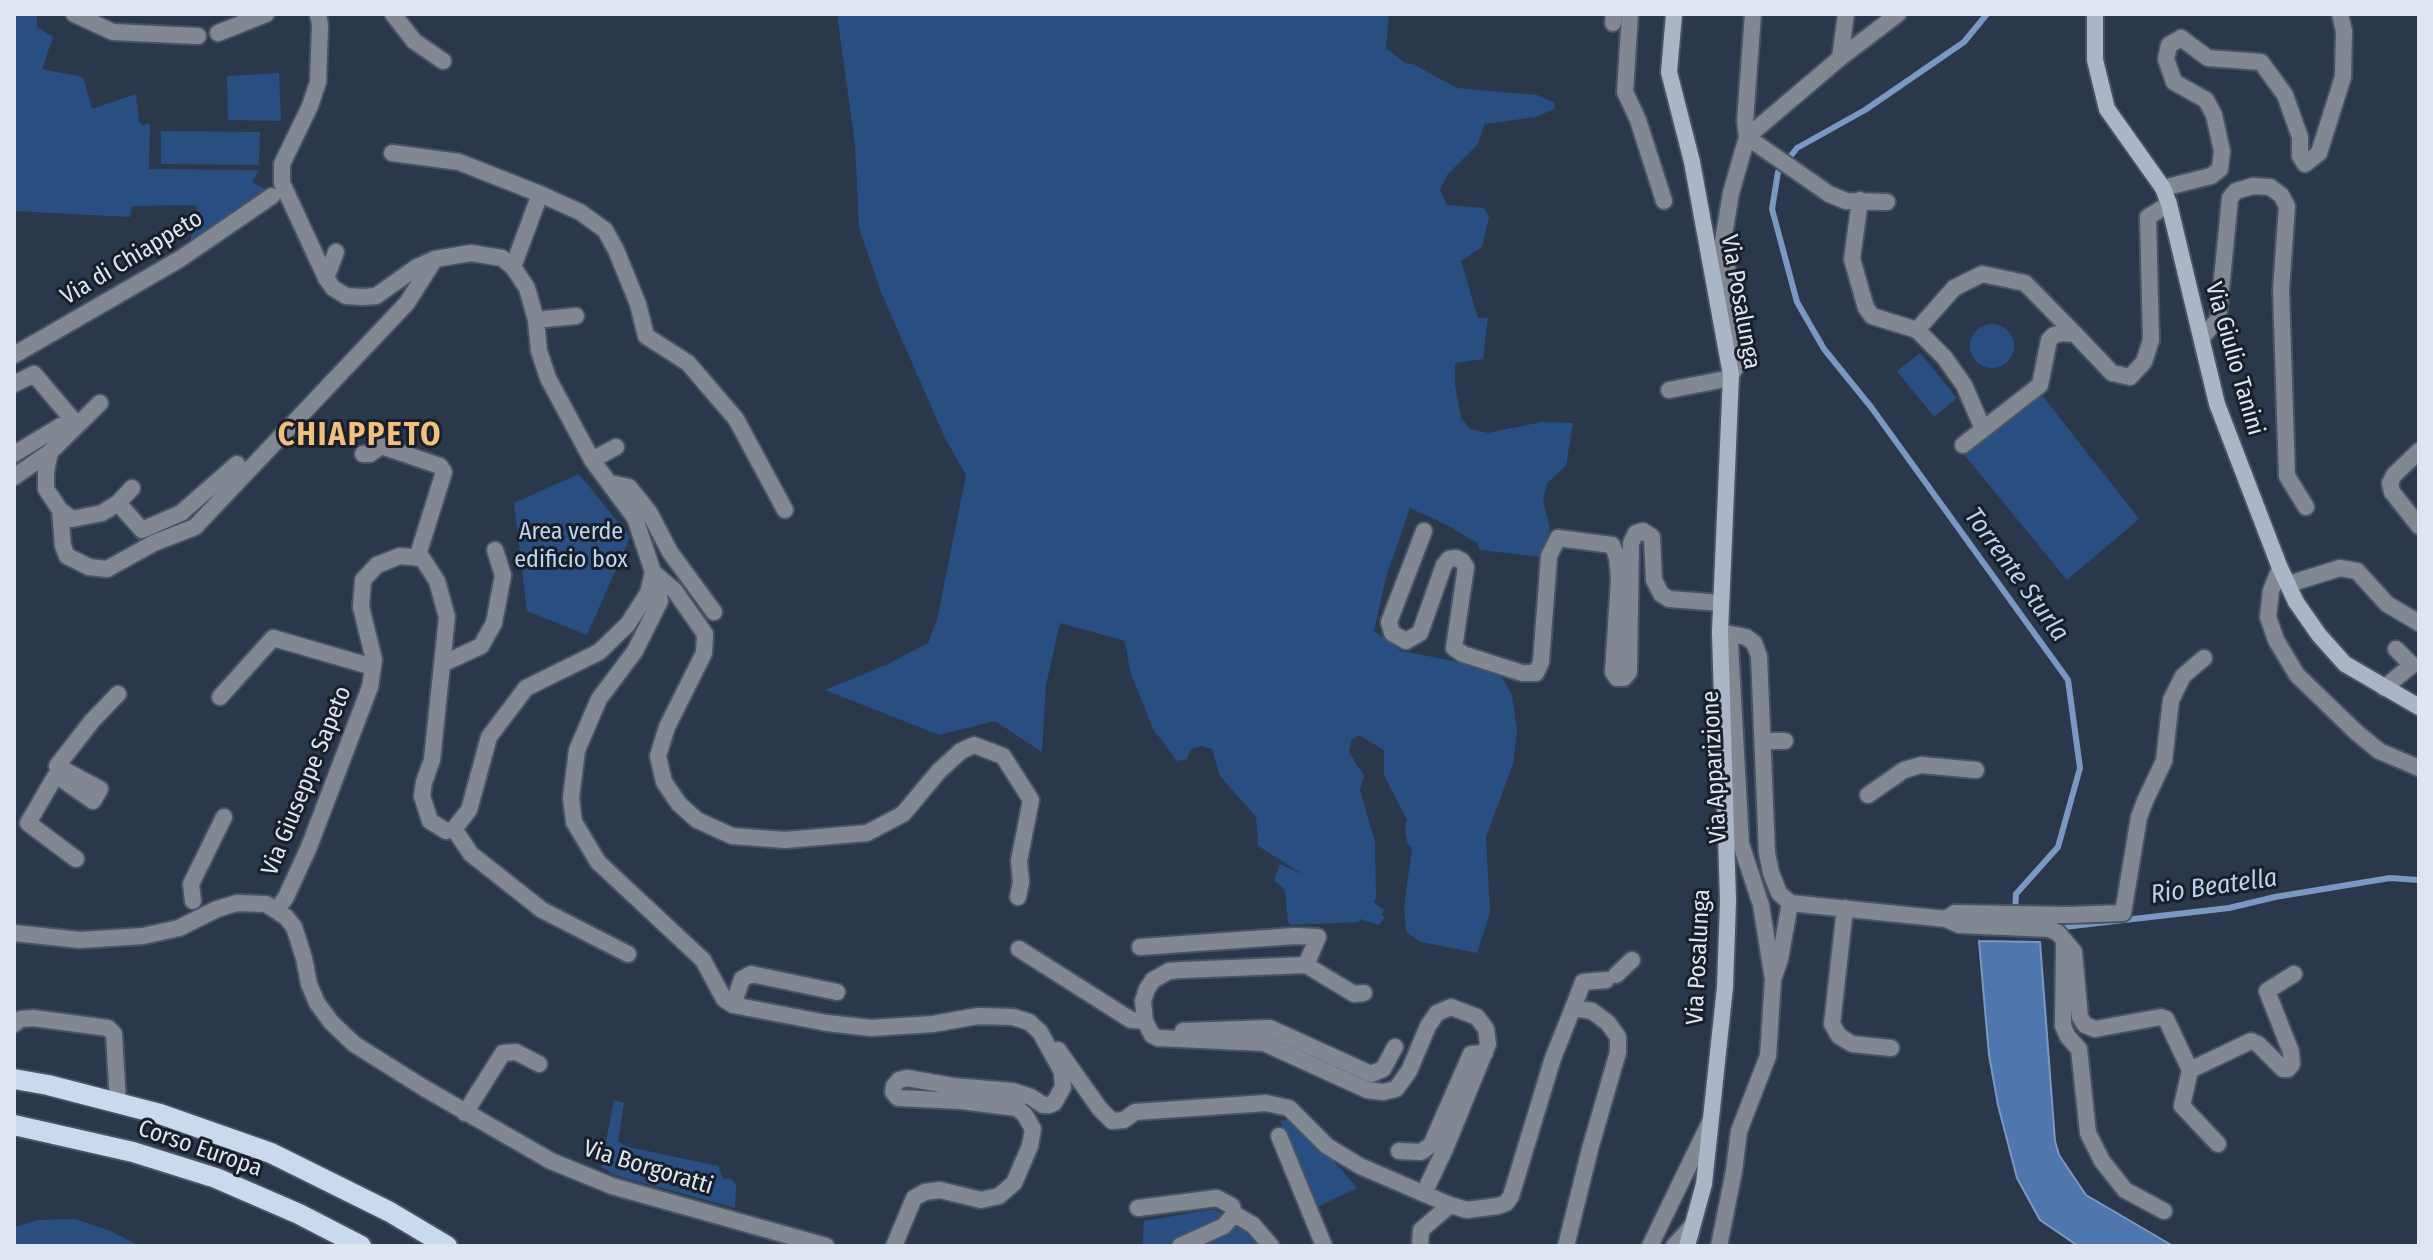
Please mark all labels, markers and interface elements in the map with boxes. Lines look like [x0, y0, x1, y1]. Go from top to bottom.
street label: Via di Chiappeto [56, 204, 208, 312]
street label: Via Posalunga [1714, 233, 1766, 371]
street label: Via Giulio Tanini [2198, 279, 2270, 439]
district label: CHIAPPETO [278, 417, 442, 455]
water label: Torrente Sturla [1957, 502, 2075, 648]
park label: Area verde edificio box [514, 518, 628, 574]
street label: Via Giuseppe Sapeto [256, 682, 358, 880]
street label: Via Apparizione [1697, 690, 1733, 844]
water label: Rio Beatella [2149, 863, 2279, 911]
street label: Via Posalunga [1681, 888, 1717, 1026]
street label: Corso Europa [134, 1114, 266, 1184]
street label: Via Borgoratti [580, 1135, 716, 1201]

